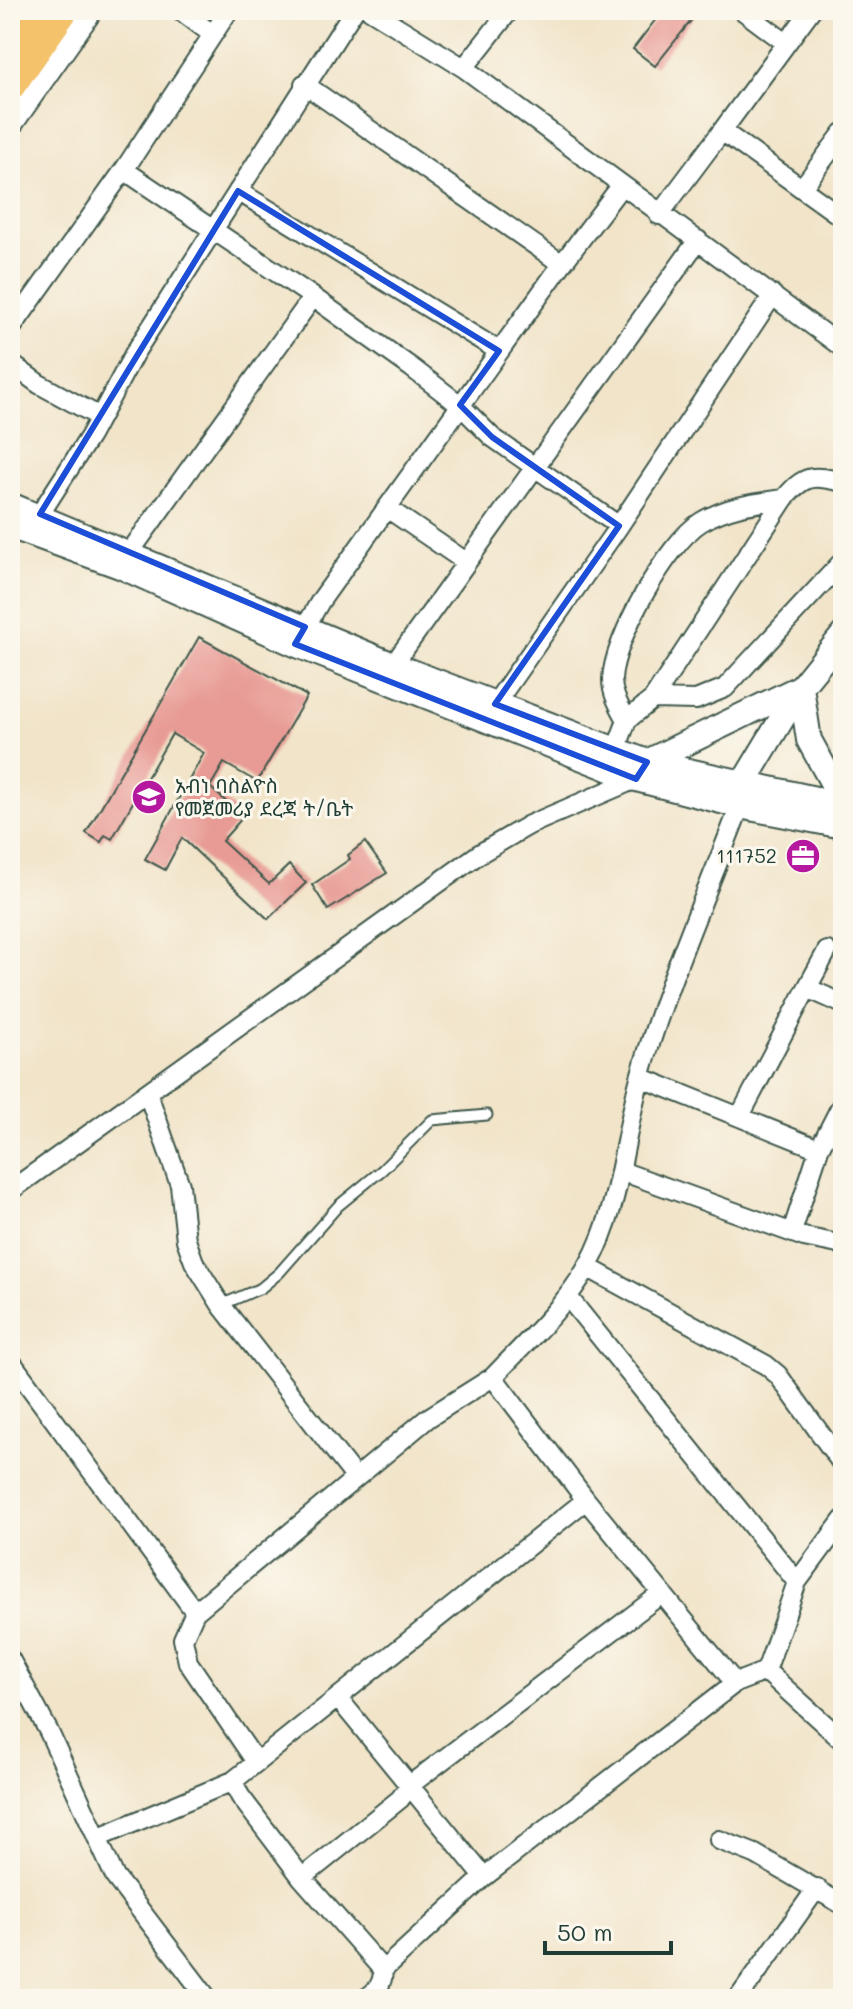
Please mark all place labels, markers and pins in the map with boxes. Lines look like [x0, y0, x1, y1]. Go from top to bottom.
place label: አብነ ባስልዮስ የመጀመሪያ ደረጃ ት/ቤት [175, 772, 353, 821]
school or university icon: አብነ ባስልዮስ የመጀመሪያ ደረጃ ት/ቤት [130, 778, 168, 816]
office icon: 111752 [784, 837, 822, 875]
place label: 111752 [716, 842, 777, 868]

